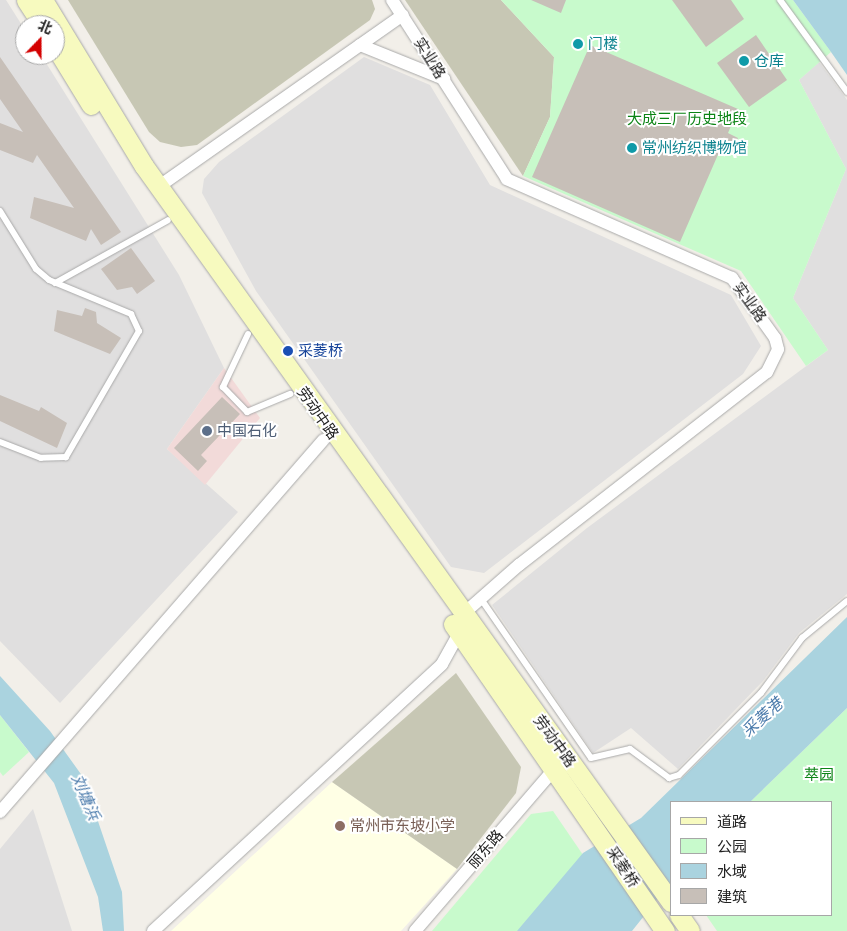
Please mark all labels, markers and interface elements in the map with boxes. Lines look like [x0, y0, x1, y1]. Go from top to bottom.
north arrow [15, 15, 65, 65]
text: 北 [36, 16, 55, 37]
street label: 实业路 [410, 34, 450, 82]
place label: 门楼 [588, 35, 618, 53]
marker: 门楼 [572, 38, 584, 50]
place label: 仓库 [754, 52, 784, 70]
marker: 仓库 [738, 55, 750, 67]
park label: 大成三厂历史地段 [627, 110, 747, 128]
place label: 常州纺织博物馆 [642, 139, 747, 157]
marker: 常州纺织博物馆 [626, 142, 638, 154]
street label: 实业路 [729, 279, 771, 325]
place label: 采菱桥 [298, 342, 343, 360]
marker: 采菱桥 [282, 345, 294, 357]
street label: 劳动中路 [293, 383, 343, 443]
place label: 中国石化 [217, 422, 277, 440]
marker: 中国石化 [201, 425, 213, 437]
water label: 采菱港 [738, 694, 786, 740]
street label: 劳动中路 [530, 711, 580, 771]
park label: 萃园 [804, 766, 834, 784]
water label: 刘塘浜 [68, 771, 104, 823]
legend [670, 801, 832, 916]
text: 道路 [717, 812, 747, 831]
place label: 常州市东坡小学 [350, 817, 455, 835]
marker: 常州市东坡小学 [334, 820, 346, 832]
street label: 丽东路 [463, 826, 507, 872]
text: 公园 [717, 837, 747, 856]
street label: 采菱桥 [603, 843, 643, 891]
text: 水域 [717, 862, 747, 881]
text: 建筑 [717, 887, 747, 906]

